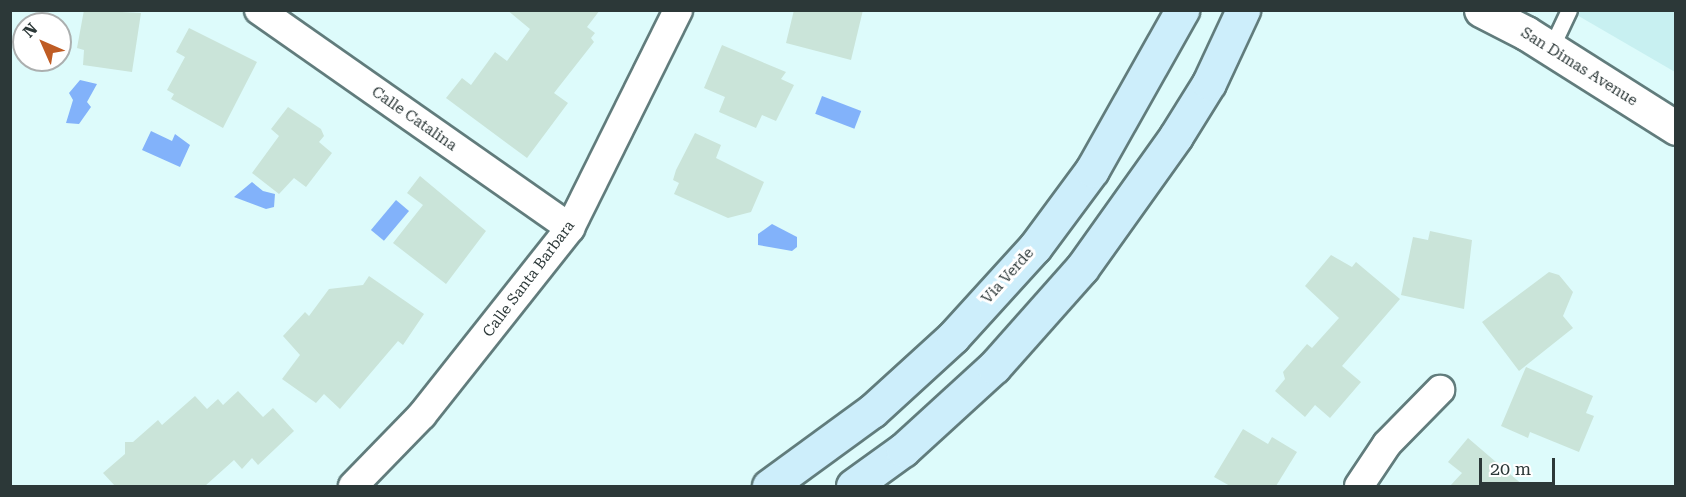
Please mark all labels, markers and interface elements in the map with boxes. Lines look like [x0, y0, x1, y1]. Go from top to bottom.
north arrow [12, 12, 72, 72]
text: N [19, 19, 41, 41]
street label: San Dimas Avenue [1517, 24, 1641, 110]
street label: Calle Catalina [368, 83, 460, 155]
street label: Calle Santa Barbara [479, 217, 579, 341]
street label: Via Verde [978, 244, 1038, 308]
scale bar [1482, 446, 1558, 484]
text: 20 m [1490, 458, 1531, 479]

